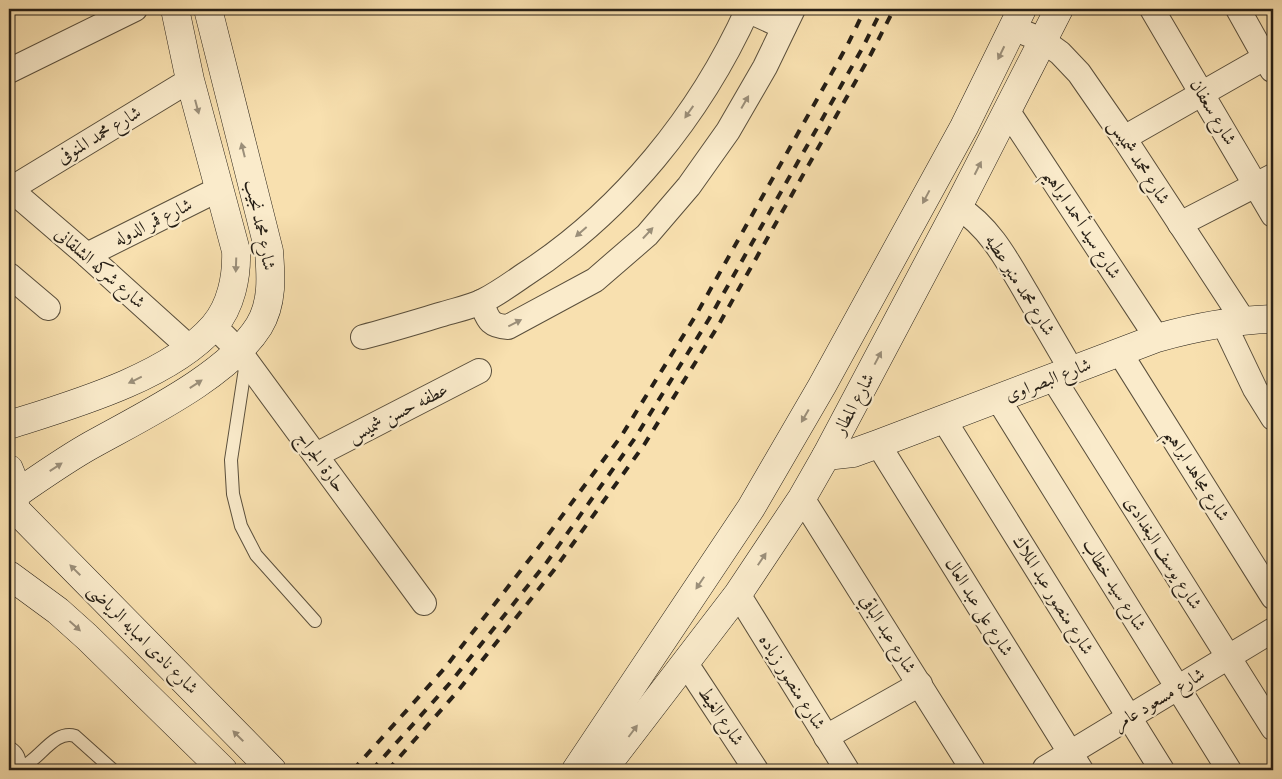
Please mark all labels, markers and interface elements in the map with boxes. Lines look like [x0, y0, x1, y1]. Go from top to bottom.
one-way arrow [996, 45, 1005, 60]
street label: شارع سعفان [1182, 75, 1241, 151]
one-way arrow [740, 96, 749, 109]
one-way arrow [193, 100, 201, 115]
street label: شارع محمد المنوفى [53, 102, 147, 172]
one-way arrow [684, 105, 694, 119]
street label: شارع محمد شميس [1100, 116, 1174, 211]
one-way arrow [239, 142, 247, 157]
one-way arrow [974, 161, 982, 175]
street label: شارع سيد أحمد ابراهيم [1033, 164, 1128, 287]
street label: شارع محمد نجيب [236, 178, 280, 273]
one-way arrow [922, 190, 930, 204]
street label: شارع قمر الدوله [110, 194, 197, 254]
street label: شارع شركه الشلقانى [48, 222, 150, 316]
one-way arrow [574, 227, 587, 238]
one-way arrow [642, 227, 654, 239]
street label: شارع محمد منير عطيه [977, 230, 1059, 342]
one-way arrow [232, 257, 240, 273]
one-way arrow [508, 319, 522, 327]
one-way arrow [874, 351, 882, 366]
street label: شارع البصراوى [1002, 354, 1095, 410]
street label: شارع المطار [828, 370, 882, 442]
one-way arrow [128, 376, 142, 384]
one-way arrow [189, 379, 203, 389]
street label: عطفه حسن شميس [345, 379, 452, 448]
one-way arrow [800, 409, 809, 422]
street label: شارع مجاهد ابراهيم [1154, 425, 1234, 529]
street label: حارة الجراج [288, 428, 350, 499]
one-way arrow [50, 462, 63, 472]
street label: شارع يوسف البغدادى [1116, 493, 1206, 615]
street label: شارع منصور عبد الملاك [1005, 532, 1098, 661]
street label: شارع سيد خطاب [1074, 535, 1151, 637]
one-way arrow [757, 553, 766, 566]
street label: شارع على عبد العال [937, 554, 1018, 662]
one-way arrow [69, 564, 81, 576]
one-way arrow [696, 577, 705, 590]
street label: شارع نادى امبابه الرياضى [81, 579, 203, 701]
street label: شارع عبد الباقي [852, 591, 920, 679]
one-way arrow [69, 621, 82, 632]
street label: شارع منصور زياده [751, 630, 830, 736]
street label: شارع مسعود عامر [1109, 663, 1211, 738]
street label: شارع الغيط [690, 682, 748, 752]
one-way arrow [627, 725, 638, 738]
one-way arrow [232, 730, 244, 742]

